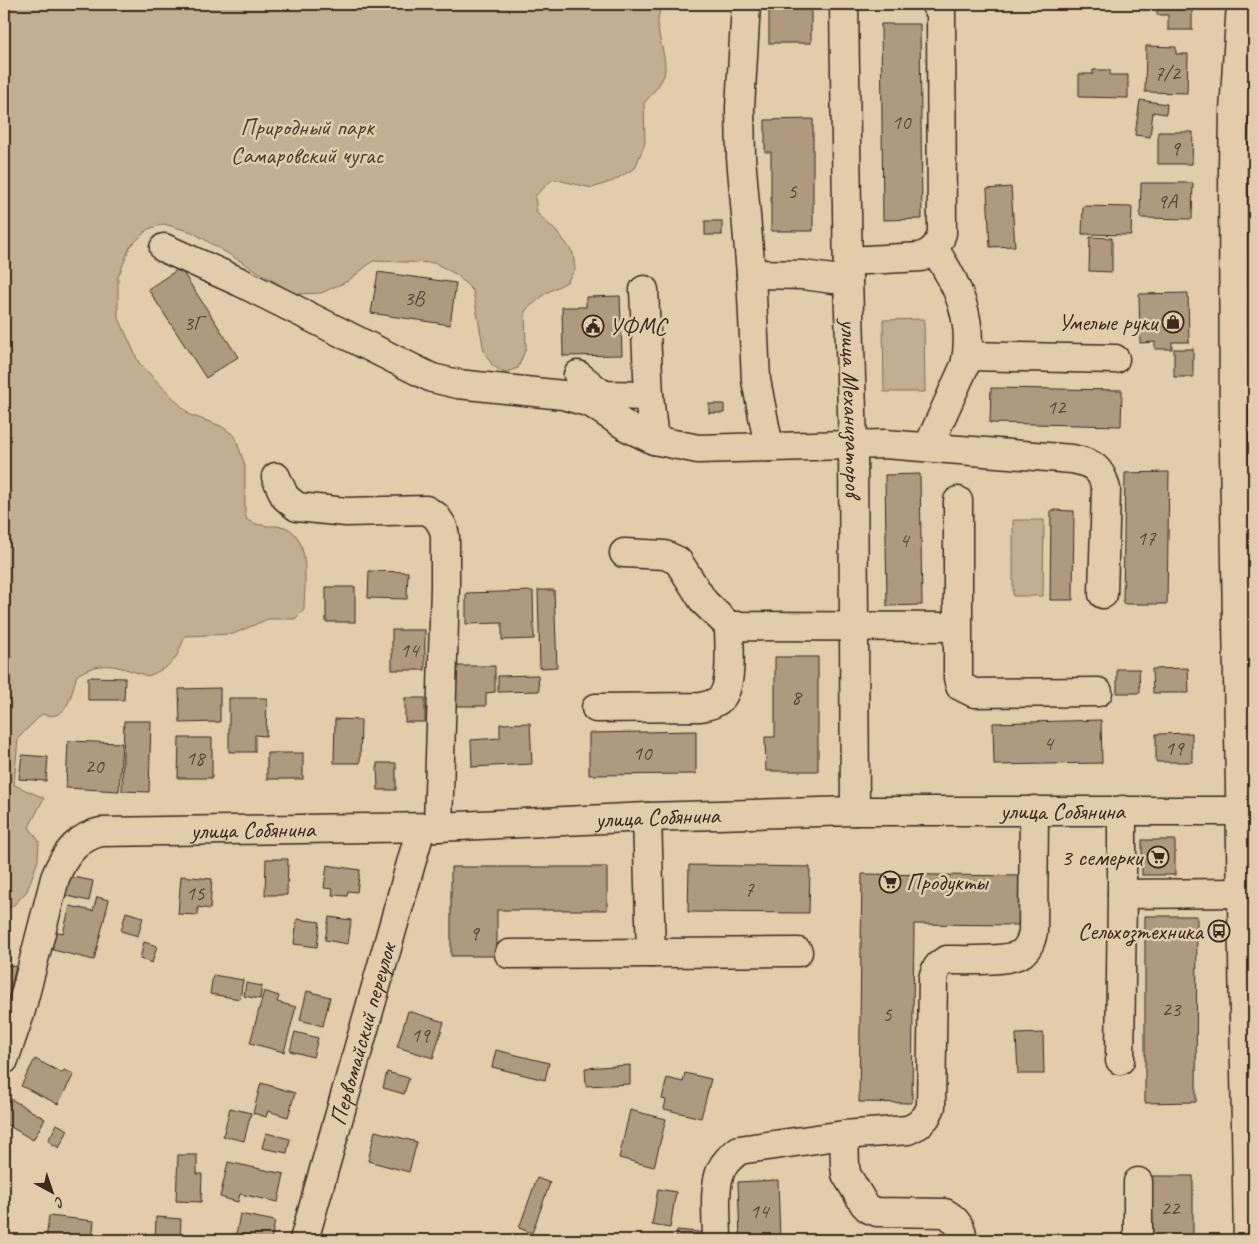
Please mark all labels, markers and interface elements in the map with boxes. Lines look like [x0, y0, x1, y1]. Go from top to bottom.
house number: 7/2 [1154, 60, 1181, 86]
house number: 10 [892, 109, 912, 135]
park label: Природный парк Самаровский чугас [231, 112, 384, 170]
house number: 9 [1170, 135, 1181, 161]
house number: 5 [787, 178, 798, 204]
house number: 9А [1157, 188, 1178, 214]
house number: 3В [404, 285, 426, 311]
place label: Умелые руки [1058, 307, 1159, 337]
house number: 3Г [183, 310, 207, 336]
shop icon: Умелые руки [1161, 310, 1185, 334]
place label: УФМС [609, 311, 668, 341]
public building icon: УФМС [581, 314, 605, 338]
street label: улица Механизаторов [834, 317, 868, 501]
house number: 12 [1047, 394, 1067, 420]
house number: 17 [1137, 525, 1157, 551]
house number: 4 [899, 527, 911, 553]
house number: 14 [400, 637, 421, 663]
house number: 8 [791, 684, 803, 710]
house number: 4 [1043, 730, 1055, 756]
house number: 19 [1165, 735, 1185, 761]
house number: 10 [633, 740, 653, 766]
house number: 18 [186, 745, 207, 771]
house number: 20 [85, 753, 105, 779]
street label: улица Собянина [998, 796, 1126, 826]
street label: улица Собянина [593, 800, 722, 835]
street label: улица Собянина [188, 814, 317, 846]
place label: 3 семерки [1061, 842, 1144, 872]
supermarket icon: 3 семерки [1146, 845, 1170, 869]
place label: Продукты [906, 867, 990, 897]
supermarket icon: Продукты [878, 870, 902, 894]
house number: 7 [744, 876, 755, 902]
house number: 15 [186, 880, 206, 906]
place label: Сельхозтехника [1078, 916, 1204, 947]
bus stop icon: Сельхозтехника [1207, 919, 1231, 943]
house number: 9 [469, 920, 480, 946]
street label: Первомайский переулок [322, 938, 403, 1129]
house number: 23 [1162, 996, 1182, 1022]
house number: 5 [882, 1001, 893, 1027]
house number: 19 [411, 1022, 431, 1048]
north arrow [28, 1166, 78, 1216]
text: С [50, 1193, 68, 1212]
house number: 22 [1161, 1195, 1181, 1221]
house number: 14 [750, 1198, 771, 1224]

